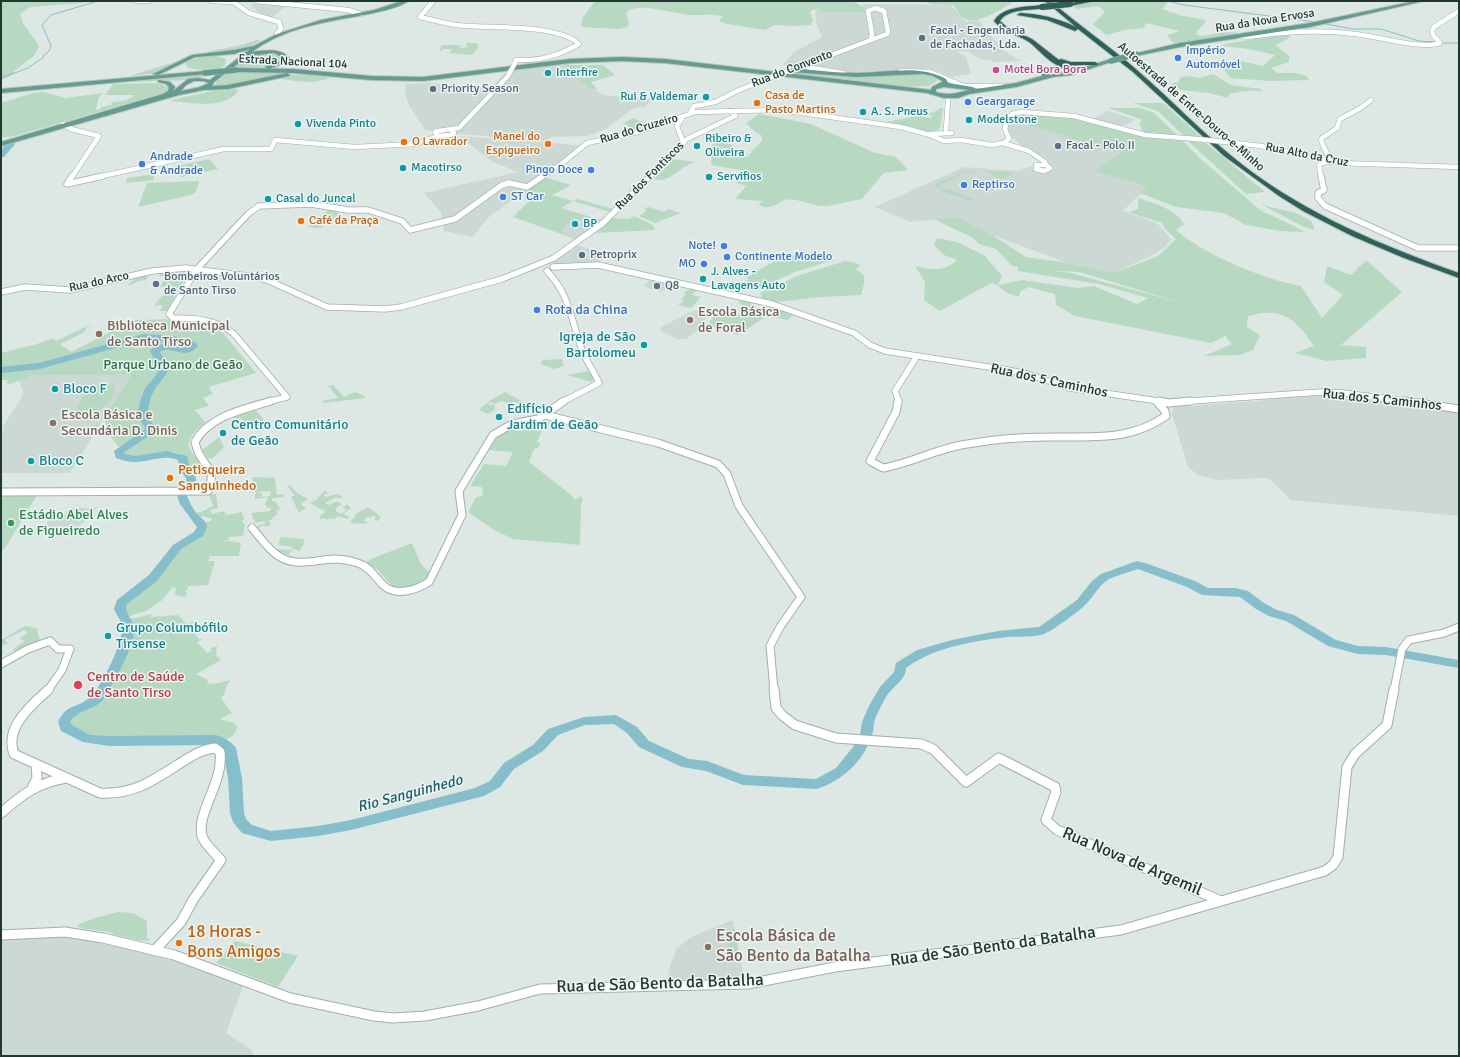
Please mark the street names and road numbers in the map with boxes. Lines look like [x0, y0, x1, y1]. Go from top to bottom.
street label: Rua da Nova Ervosa [1214, 6, 1316, 36]
street label: Autoestrada de Entre-Douro-e-Minho [1115, 39, 1267, 175]
street label: Rua do Convento [750, 47, 834, 91]
street label: Estrada Nacional 104 [238, 52, 348, 72]
street label: Rua do Cruzeiro [598, 111, 680, 147]
street label: Rua dos Fontiscos [613, 139, 687, 213]
street label: Rua Alto da Cruz [1264, 140, 1350, 170]
street label: Rua do Arco [68, 269, 130, 295]
street label: Rua dos 5 Caminhos [989, 360, 1109, 402]
street label: Rua dos 5 Caminhos [1322, 385, 1442, 415]
street label: Rua Nova de Argemil [1059, 823, 1205, 901]
street label: Rua de São Bento da Batalha [889, 922, 1097, 972]
street label: Rua de São Bento da Batalha [556, 970, 764, 998]

